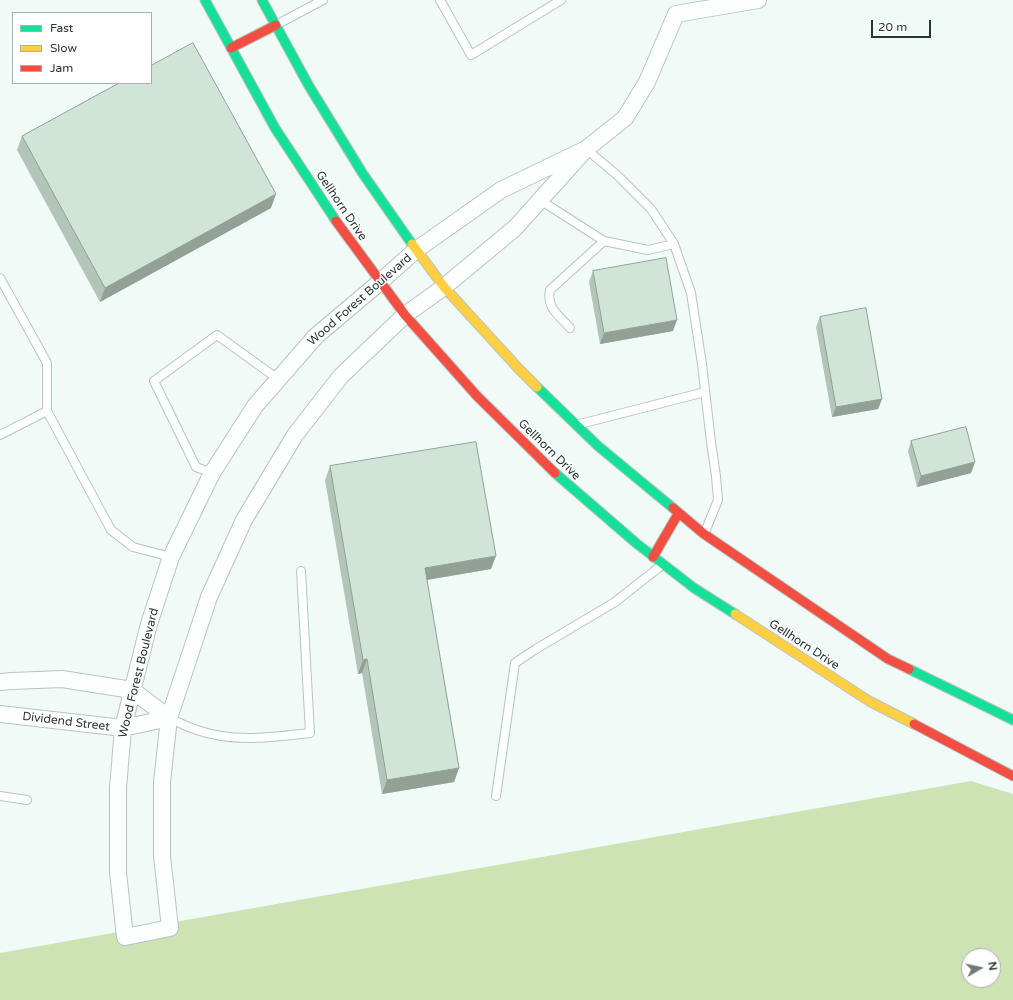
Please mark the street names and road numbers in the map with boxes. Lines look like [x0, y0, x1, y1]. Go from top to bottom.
street label: Gellhorn Drive [312, 168, 370, 244]
street label: Wood Forest Boulevard [305, 251, 415, 349]
street label: Gellhorn Drive [515, 417, 583, 483]
street label: Wood Forest Boulevard [116, 607, 162, 739]
street label: Gellhorn Drive [766, 617, 842, 673]
street label: Dividend Street [22, 709, 110, 735]

